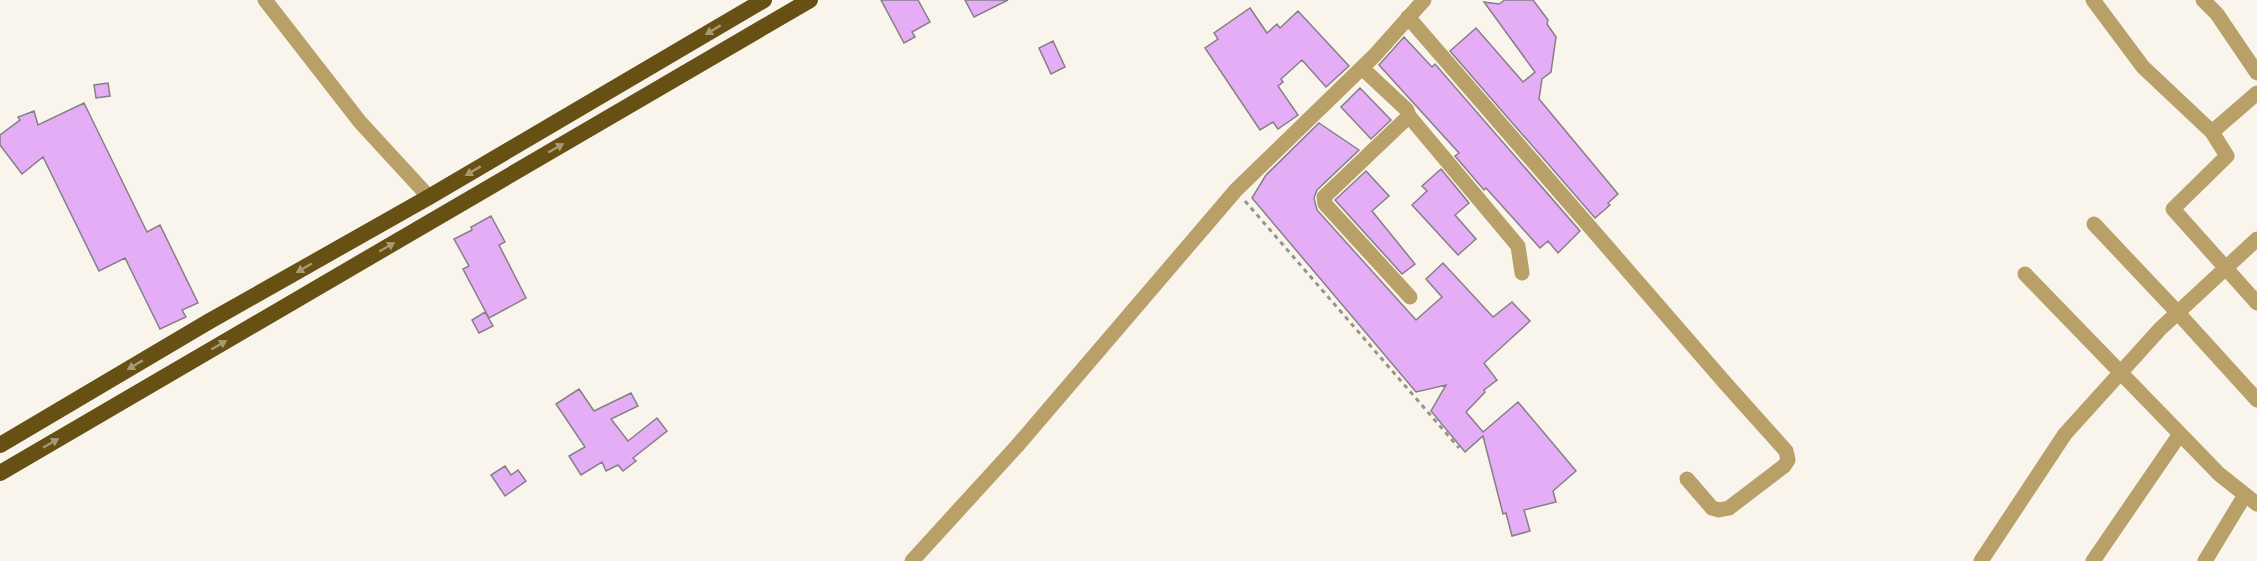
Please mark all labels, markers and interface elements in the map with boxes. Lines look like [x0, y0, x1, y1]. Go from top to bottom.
one-way arrow [705, 24, 721, 35]
one-way arrow [548, 143, 564, 154]
one-way arrow [465, 166, 481, 177]
one-way arrow [379, 241, 395, 252]
one-way arrow [295, 263, 312, 273]
one-way arrow [211, 340, 228, 350]
one-way arrow [127, 360, 143, 371]
one-way arrow [42, 438, 59, 448]

